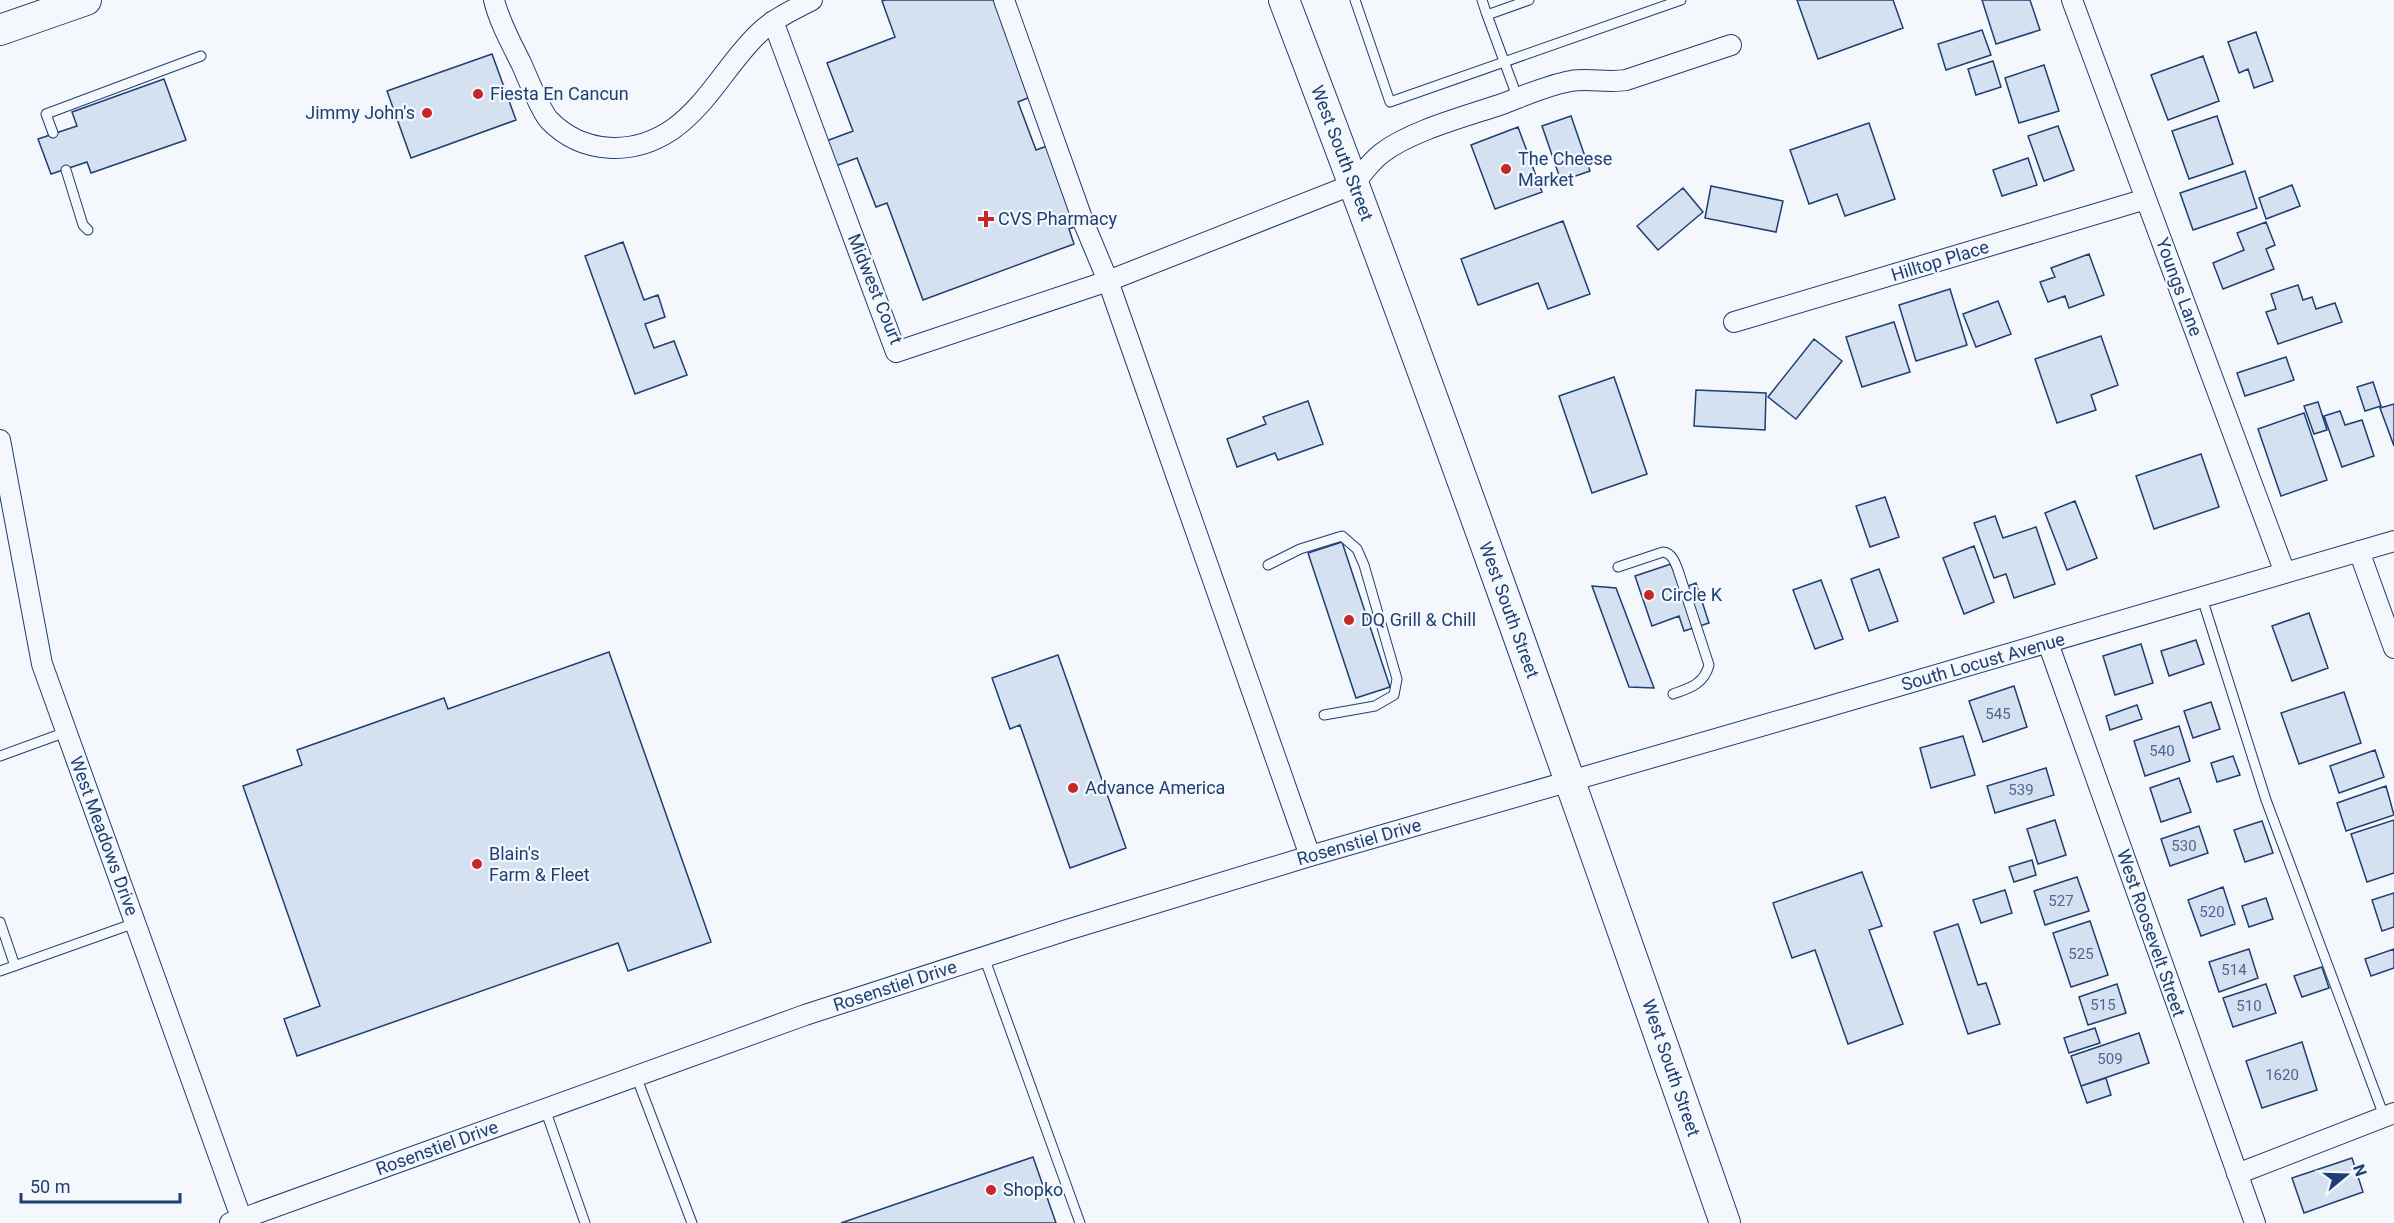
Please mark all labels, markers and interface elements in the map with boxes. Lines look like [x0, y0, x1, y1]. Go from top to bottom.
street label: West South Street [1307, 82, 1378, 224]
place label: Fiesta En Cancun [490, 83, 629, 104]
marker: Fiesta En Cancun [471, 87, 485, 101]
place label: Jimmy John's [305, 102, 415, 123]
marker: Jimmy John's [420, 106, 434, 120]
place label: The Cheese Market [1518, 148, 1612, 190]
marker: The Cheese Market [1499, 162, 1513, 176]
place label: CVS Pharmacy [998, 208, 1117, 229]
marker: CVS Pharmacy [979, 212, 993, 226]
street label: Midwest Court [844, 231, 907, 347]
street label: Youngs Lane [2152, 235, 2207, 339]
street label: Hilltop Place [1888, 236, 1991, 285]
street label: West South Street [1475, 539, 1544, 681]
place label: Circle K [1661, 584, 1723, 605]
marker: Circle K [1642, 588, 1656, 602]
place label: DQ Grill & Chill [1361, 609, 1476, 630]
marker: DQ Grill & Chill [1342, 613, 1356, 627]
street label: South Locust Avenue [1899, 628, 2067, 695]
house number: 545 [1985, 705, 2011, 723]
house number: 540 [2149, 742, 2175, 760]
street label: West Meadows Drive [66, 753, 143, 918]
place label: Advance America [1085, 777, 1225, 798]
marker: Advance America [1066, 781, 1080, 795]
house number: 539 [2008, 781, 2034, 799]
street label: Rosenstiel Drive [1294, 814, 1424, 869]
house number: 530 [2171, 837, 2197, 855]
place label: Blain's Farm & Fleet [489, 843, 590, 885]
street label: West Roosevelt Street [2113, 846, 2190, 1019]
marker: Blain's Farm & Fleet [470, 857, 484, 871]
house number: 527 [2048, 892, 2074, 910]
house number: 520 [2199, 903, 2225, 921]
house number: 525 [2068, 945, 2094, 963]
street label: Rosenstiel Drive [830, 956, 959, 1015]
house number: 514 [2221, 961, 2247, 979]
house number: 515 [2090, 996, 2116, 1014]
street label: West South Street [1638, 997, 1705, 1139]
house number: 510 [2236, 997, 2262, 1015]
house number: 509 [2097, 1050, 2123, 1068]
house number: 1620 [2265, 1066, 2299, 1084]
street label: Rosenstiel Drive [373, 1116, 501, 1179]
north arrow [2316, 1145, 2376, 1205]
text: N [2349, 1162, 2371, 1179]
scale bar [21, 1166, 180, 1204]
text: 50 m [30, 1176, 70, 1197]
place label: Shopko [1003, 1179, 1063, 1200]
marker: Shopko [984, 1183, 998, 1197]

